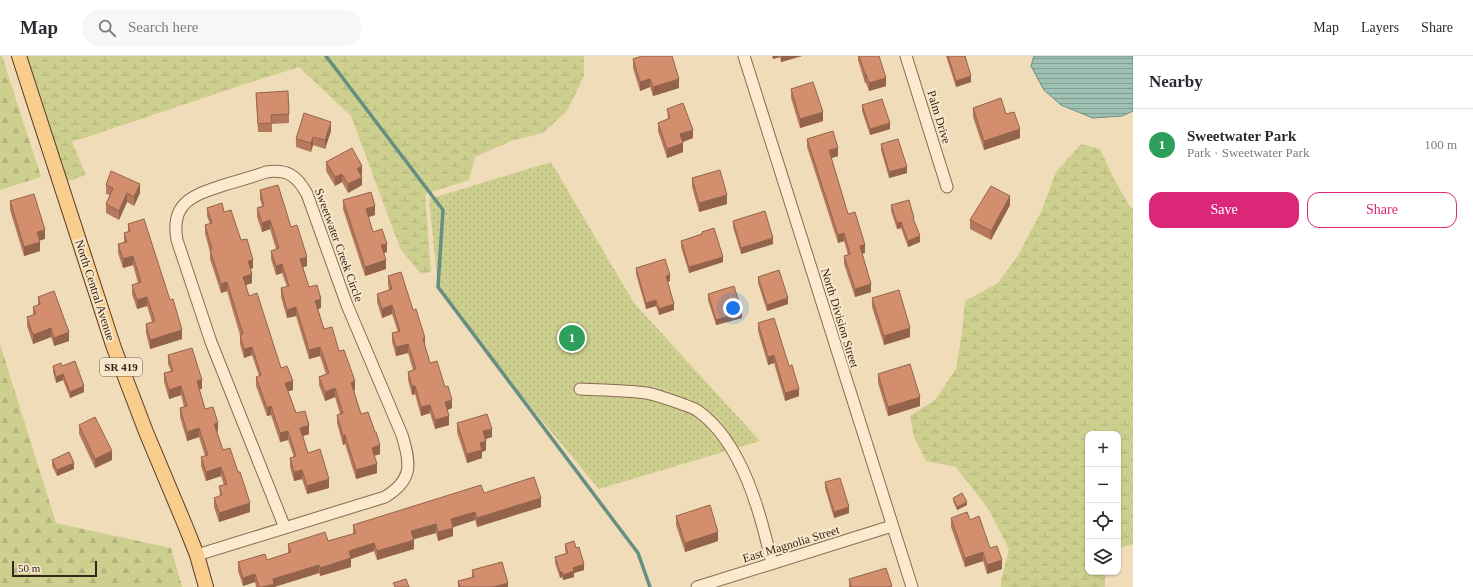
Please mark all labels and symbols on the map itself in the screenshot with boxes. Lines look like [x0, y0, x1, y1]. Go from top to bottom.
street label: Palm Drive [924, 89, 954, 145]
street label: Sweetwater Creek Circle [312, 186, 366, 304]
street label: North Central Avenue [72, 238, 118, 342]
street label: North Division Street [818, 267, 862, 370]
your location [723, 298, 743, 318]
pin: 1 [559, 323, 585, 353]
road number: SR 419 [100, 358, 142, 376]
street label: East Magnolia Street [741, 522, 842, 565]
scale bar [12, 559, 97, 578]

